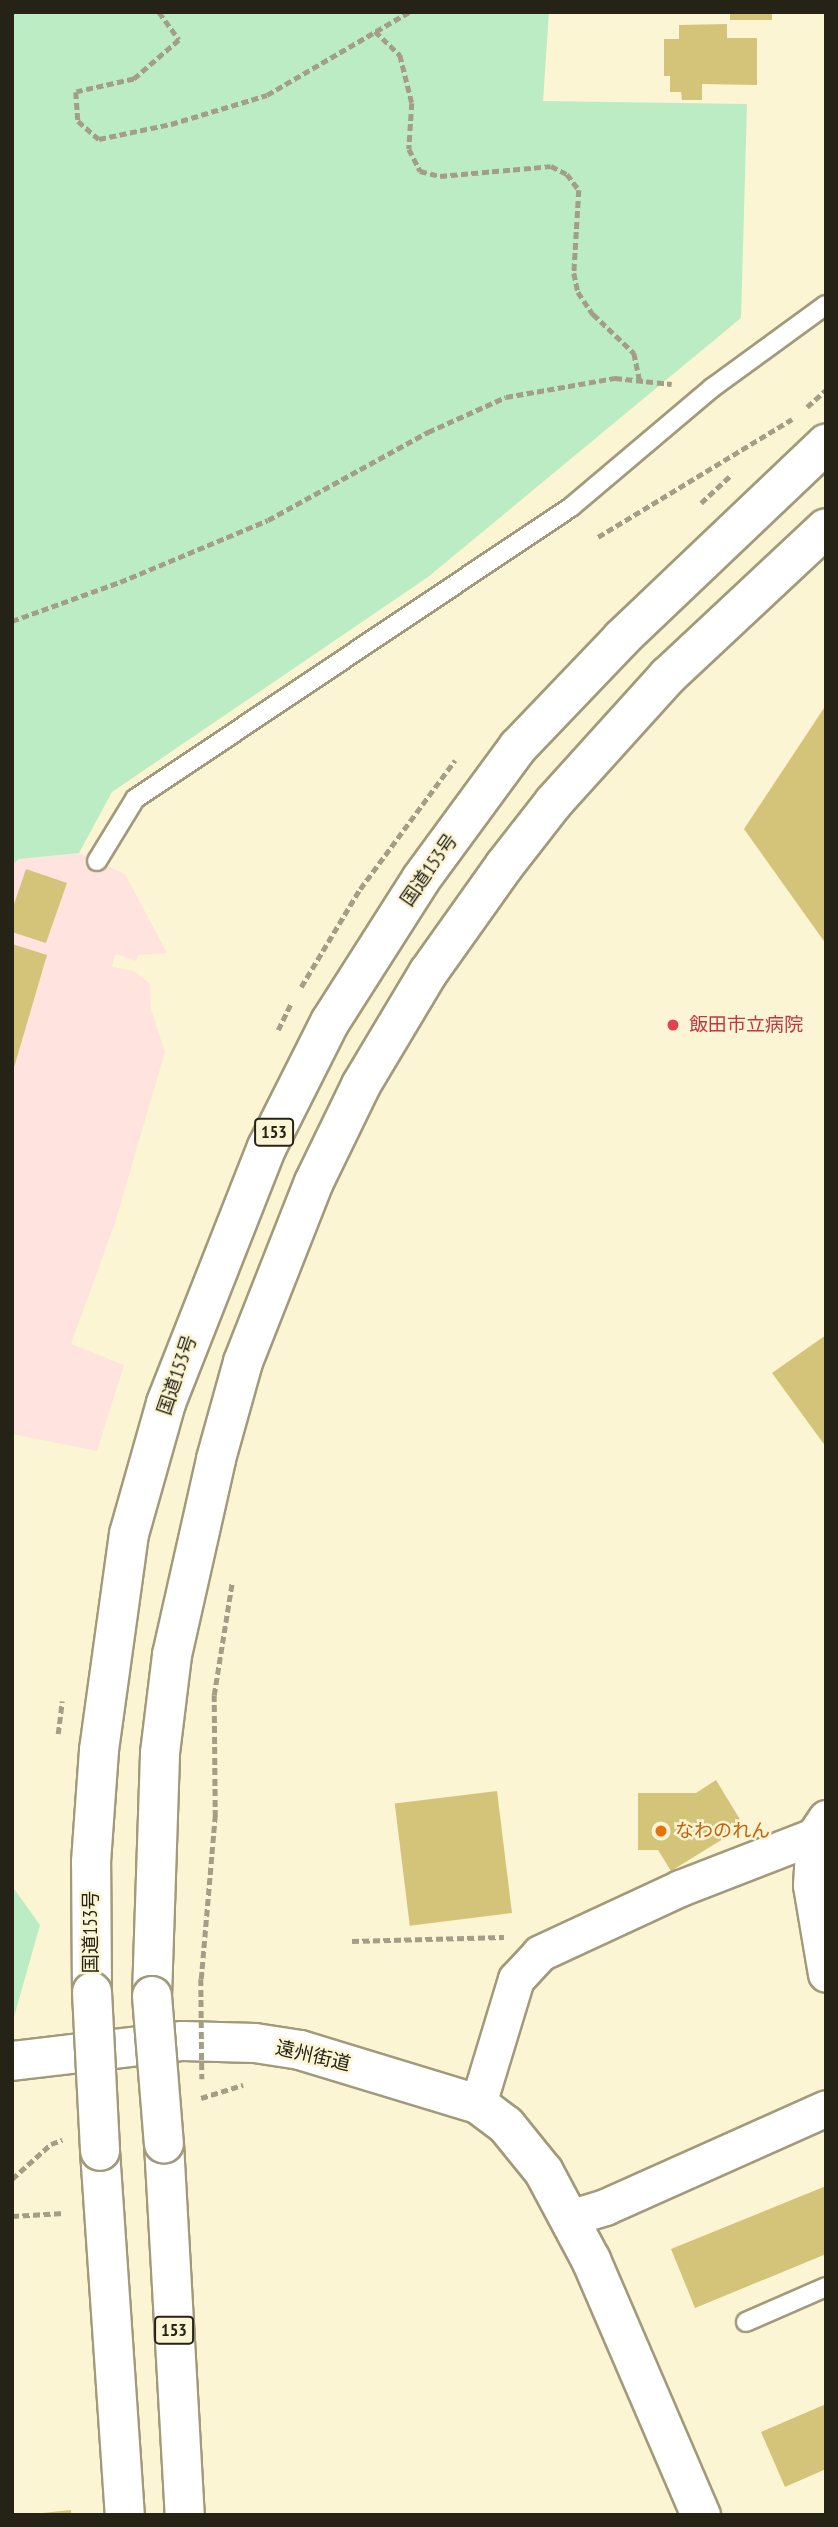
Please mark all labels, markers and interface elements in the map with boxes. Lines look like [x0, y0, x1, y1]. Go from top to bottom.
street label: 国道153号 [396, 830, 462, 910]
place label: 飯田市立病院 [689, 1014, 803, 1036]
marker: 飯田市立病院 [663, 1015, 683, 1035]
road number: 153 [253, 1118, 295, 1147]
street label: 国道153号 [153, 1332, 201, 1418]
place label: なわのれん [675, 1820, 770, 1842]
marker: なわのれん [653, 1823, 669, 1839]
street label: 国道153号 [80, 1891, 102, 1973]
street label: 遠州街道 [273, 2036, 353, 2076]
road number: 153 [153, 2316, 195, 2344]

